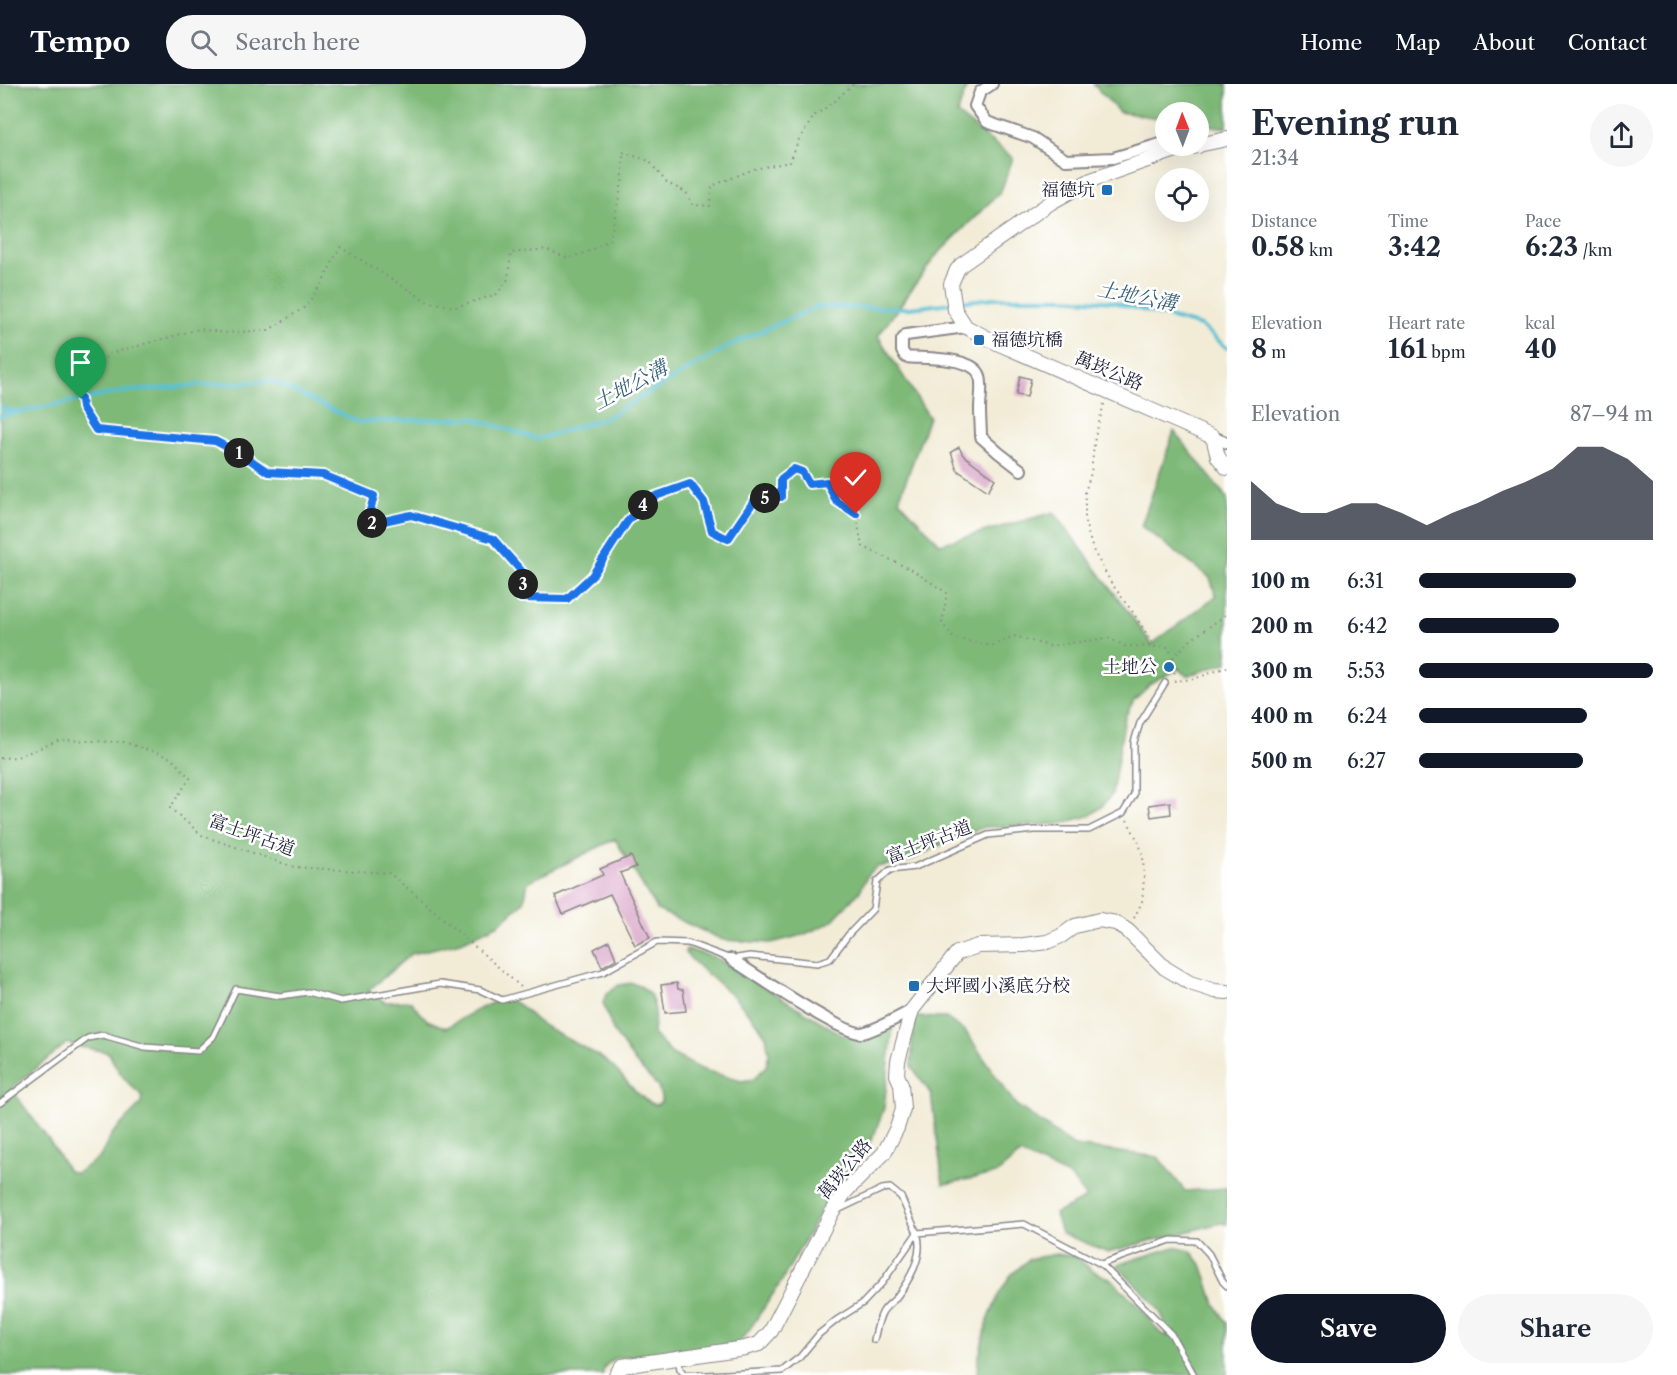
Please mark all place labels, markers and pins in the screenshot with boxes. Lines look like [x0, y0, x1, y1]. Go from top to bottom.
place label: 福德坑 [1041, 179, 1095, 201]
marker: 福德坑 [1100, 183, 1114, 197]
place label: 福德坑橋 [991, 329, 1063, 351]
marker: 福德坑橋 [972, 333, 986, 347]
pin [55, 337, 106, 399]
pin: 1 [224, 438, 254, 468]
pin [830, 452, 881, 514]
pin: 5 [750, 483, 780, 513]
pin: 4 [628, 490, 658, 520]
pin: 2 [357, 508, 387, 538]
pin: 3 [508, 569, 538, 599]
place label: 土地公 [1103, 656, 1157, 678]
marker: 土地公 [1162, 660, 1176, 674]
place label: 大坪國小溪底分校 [926, 975, 1070, 997]
marker: 大坪國小溪底分校 [907, 979, 921, 993]

